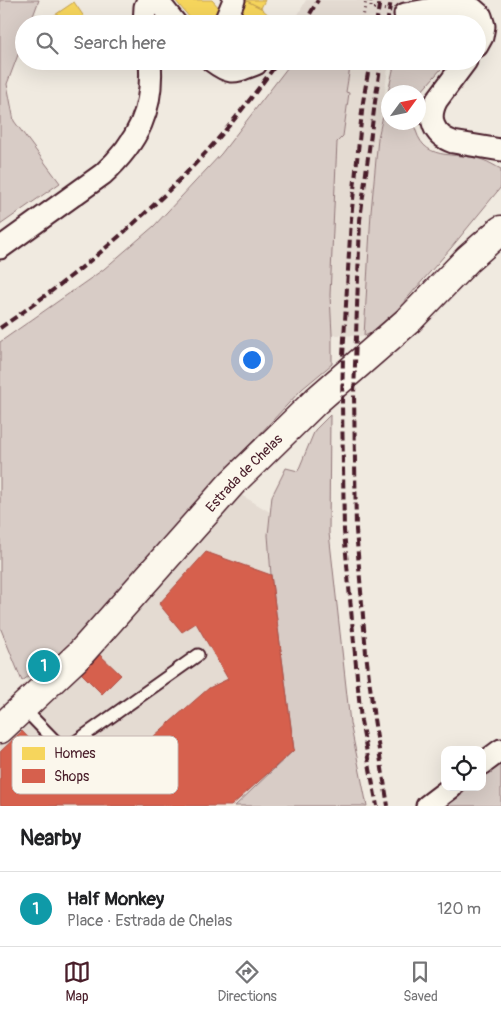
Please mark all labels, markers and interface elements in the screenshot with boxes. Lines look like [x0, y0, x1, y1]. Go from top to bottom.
search box [15, 15, 486, 70]
icon: search [33, 29, 61, 57]
text: Search here [73, 31, 166, 55]
north arrow [381, 85, 426, 130]
your location [239, 347, 265, 373]
street label: Estrada de Chelas [202, 430, 287, 516]
pin: 1 [28, 647, 60, 685]
legend [12, 736, 178, 794]
text: Homes [54, 745, 96, 762]
map controls [441, 746, 486, 791]
button: locate [441, 746, 486, 791]
text: Shops [54, 768, 90, 785]
text: Nearby [20, 825, 81, 852]
text: Half Monkey [67, 887, 164, 911]
text: 1 [33, 899, 39, 919]
text: 120 m [437, 899, 481, 919]
text: Place · Estrada de Chelas [67, 911, 232, 931]
tab: Map [63, 958, 91, 1005]
tab: Directions [217, 958, 277, 1005]
tab: Saved [403, 958, 438, 1005]

